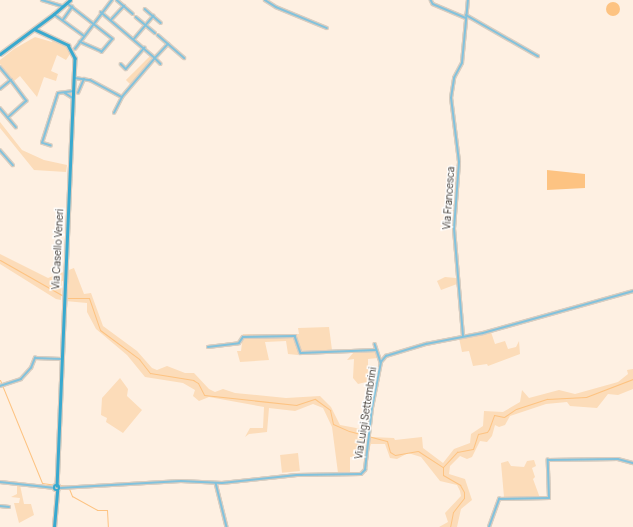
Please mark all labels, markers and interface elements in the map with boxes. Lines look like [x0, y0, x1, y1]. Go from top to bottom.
street label: Via Francesca [441, 166, 457, 230]
street label: Via Casello Veneri [50, 208, 66, 290]
street label: Via Luigi Settembrini [353, 366, 379, 460]

